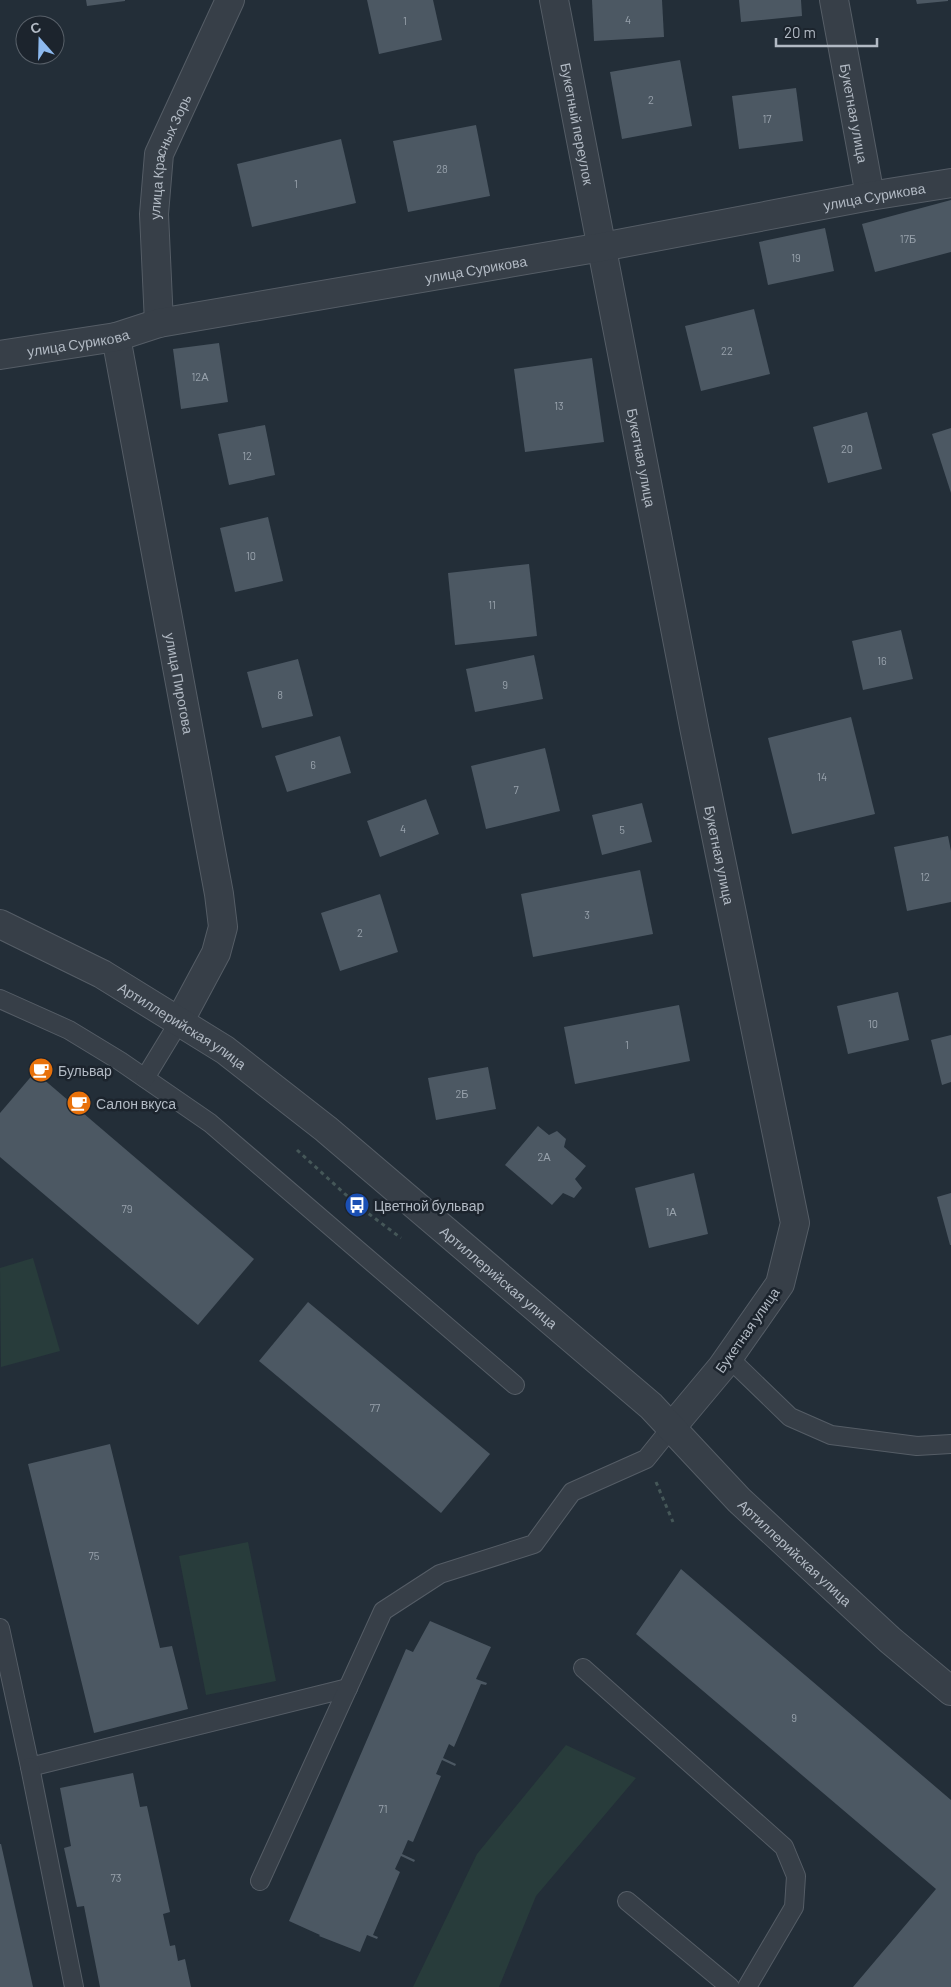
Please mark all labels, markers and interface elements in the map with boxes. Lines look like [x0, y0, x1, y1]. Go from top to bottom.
house number: 4 [625, 13, 631, 26]
house number: 1 [403, 14, 407, 27]
north arrow [15, 15, 65, 65]
scale bar [776, 15, 877, 47]
text: С [28, 18, 43, 37]
text: 20 m [784, 23, 816, 41]
street label: Букетный переулок [558, 61, 598, 187]
street label: Букетная улица [837, 62, 872, 164]
street label: улица Красных Зорь [145, 91, 194, 220]
house number: 2 [648, 93, 654, 106]
house number: 17 [762, 112, 772, 125]
house number: 28 [436, 162, 448, 175]
house number: 1 [294, 177, 298, 190]
street label: улица Сурикова [822, 179, 927, 213]
house number: 17Б [900, 232, 916, 245]
house number: 19 [791, 251, 801, 264]
street label: улица Сурикова [424, 252, 528, 286]
street label: улица Сурикова [26, 325, 131, 359]
house number: 22 [721, 344, 733, 357]
house number: 12А [191, 370, 209, 383]
house number: 13 [554, 399, 564, 412]
street label: Букетная улица [624, 407, 660, 509]
house number: 20 [841, 442, 853, 455]
house number: 12 [242, 449, 252, 462]
house number: 10 [246, 549, 256, 562]
house number: 11 [488, 598, 496, 611]
street label: улица Пирогова [162, 631, 198, 735]
house number: 16 [877, 654, 887, 667]
house number: 9 [502, 678, 508, 691]
house number: 8 [277, 688, 283, 701]
house number: 6 [310, 758, 316, 771]
house number: 14 [817, 770, 827, 783]
house number: 7 [513, 783, 519, 796]
street label: Букетная улица [702, 804, 738, 906]
house number: 4 [400, 822, 406, 835]
house number: 5 [619, 823, 625, 836]
house number: 12 [920, 870, 930, 883]
house number: 3 [584, 908, 590, 921]
house number: 2 [357, 926, 363, 939]
street label: Артиллерийская улица [115, 978, 250, 1072]
house number: 10 [868, 1017, 878, 1030]
house number: 1 [625, 1038, 629, 1051]
cafe icon: Бульвар [28, 1057, 54, 1083]
place label: Бульвар [58, 1062, 112, 1079]
house number: 2Б [455, 1087, 469, 1100]
cafe icon: Салон вкуса [66, 1090, 92, 1116]
place label: Салон вкуса [96, 1095, 176, 1112]
house number: 2А [537, 1150, 551, 1163]
bus stop icon: Цветной бульвар [344, 1192, 370, 1218]
place label: Цветной бульвар [374, 1197, 484, 1214]
house number: 79 [122, 1202, 133, 1215]
house number: 1А [665, 1205, 677, 1218]
street label: Артиллерийская улица [437, 1222, 562, 1332]
street label: Букетная улица [711, 1284, 783, 1376]
house number: 77 [370, 1401, 380, 1414]
street label: Артиллерийская улица [735, 1495, 856, 1609]
house number: 75 [89, 1549, 100, 1562]
house number: 9 [791, 1711, 797, 1724]
house number: 71 [378, 1802, 388, 1815]
house number: 73 [111, 1871, 121, 1884]

